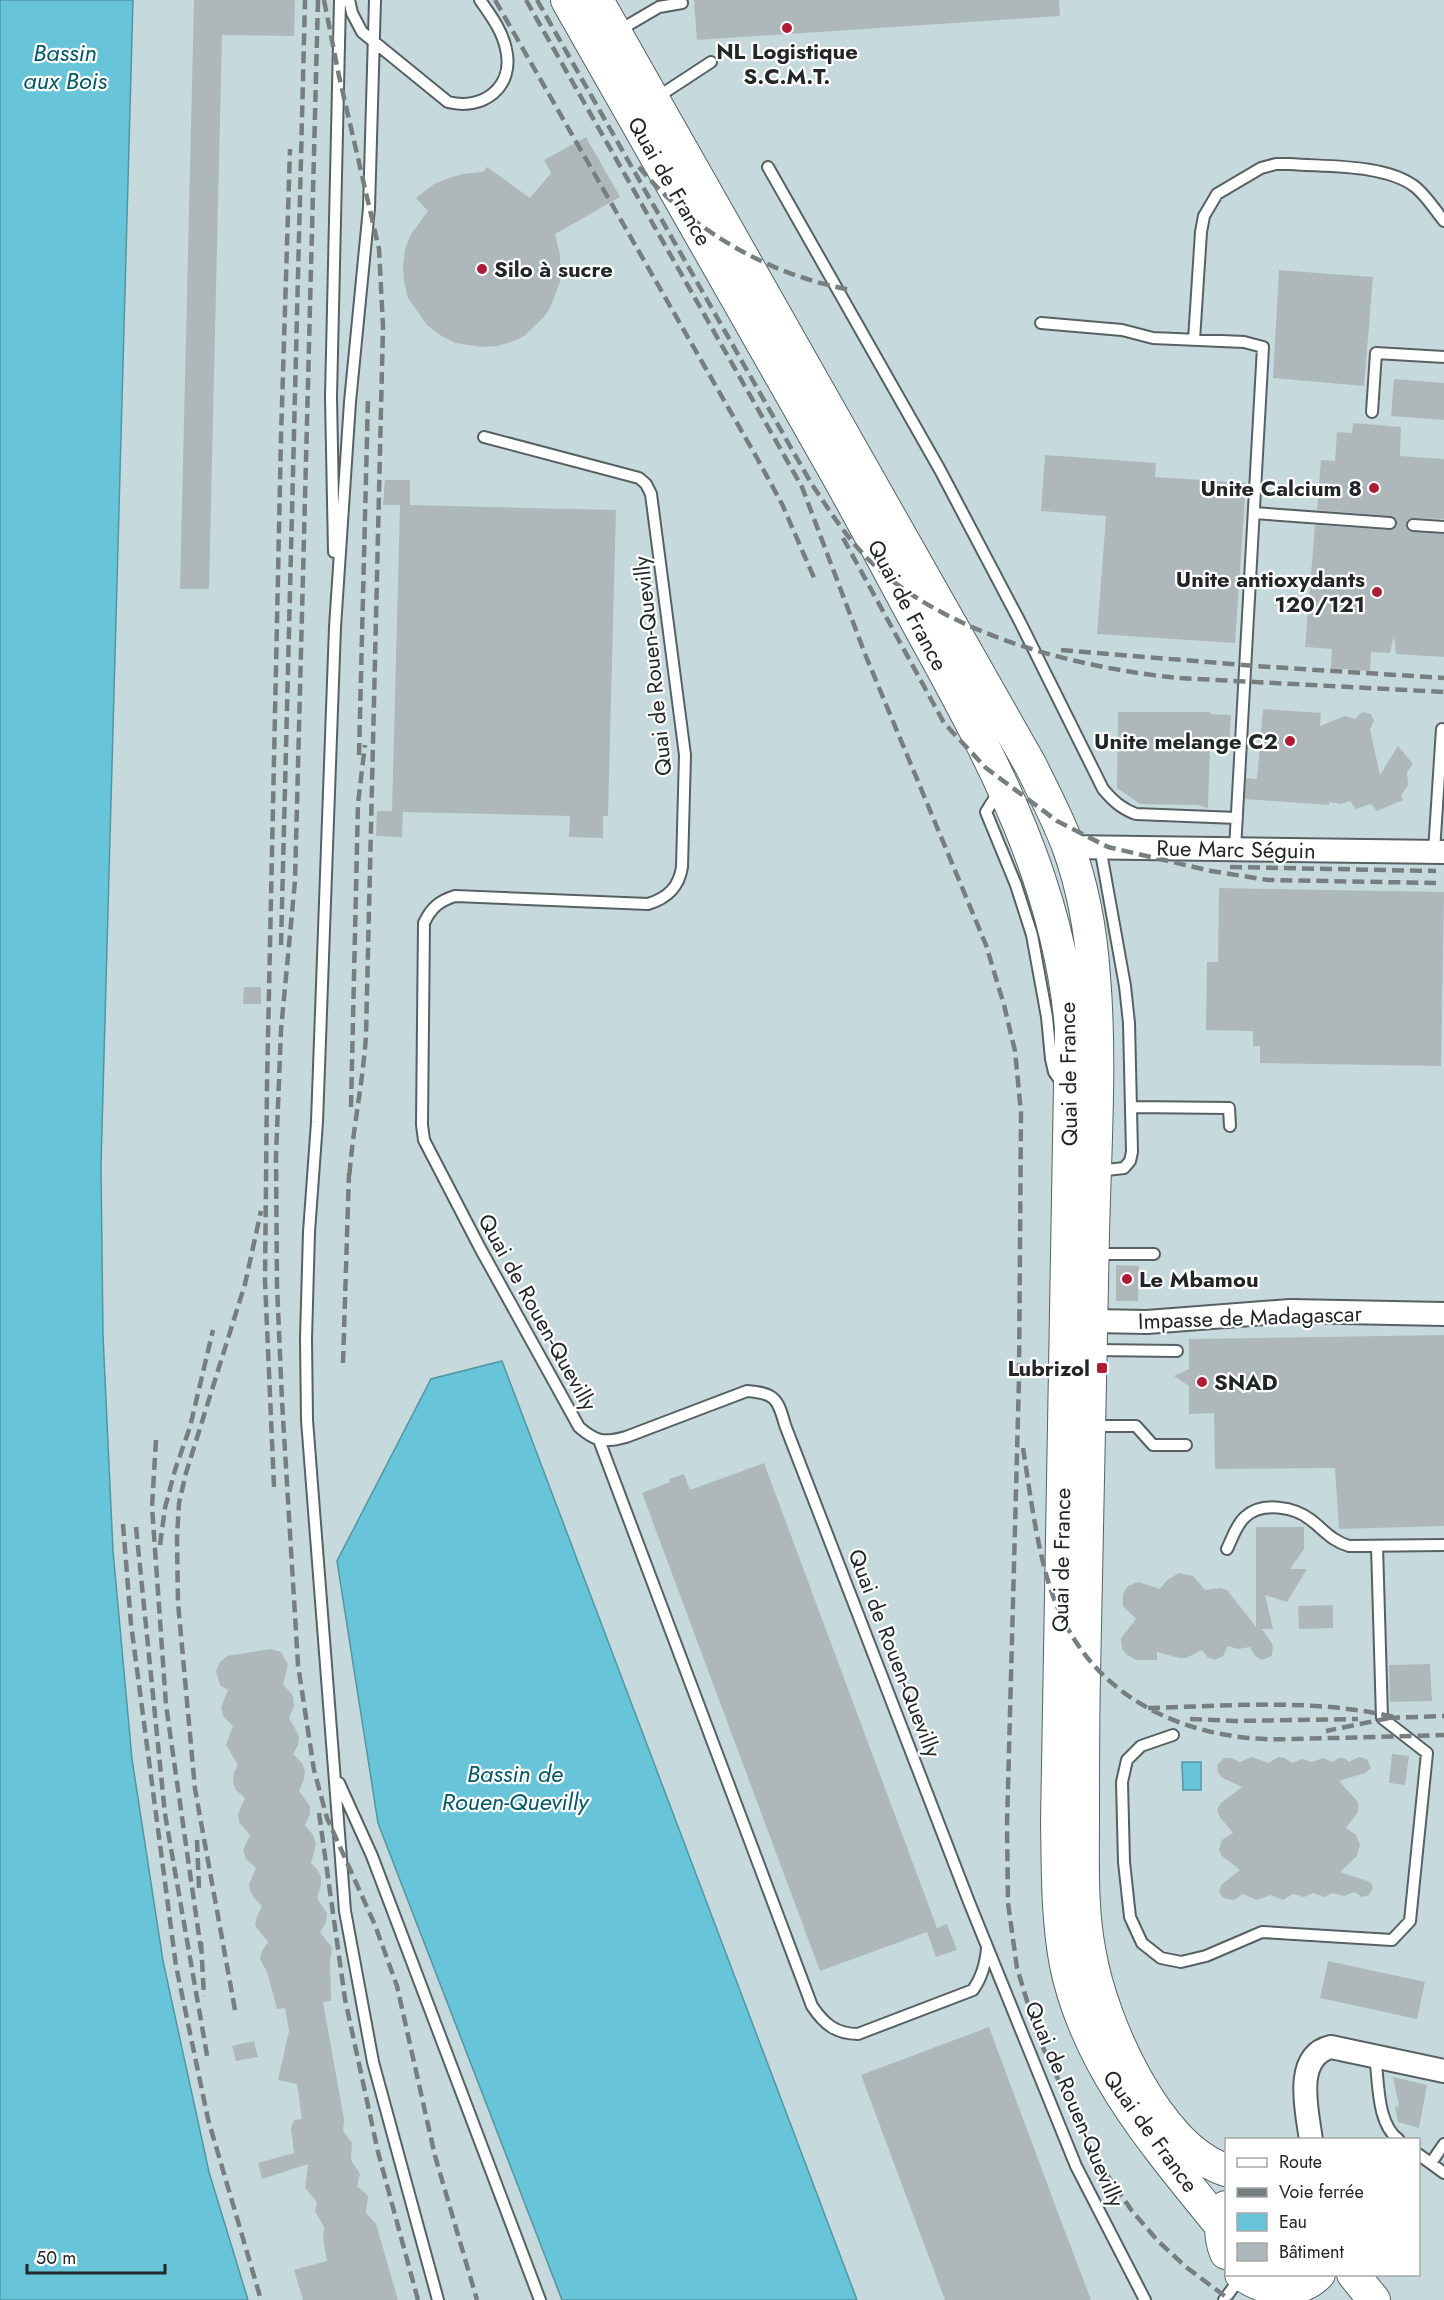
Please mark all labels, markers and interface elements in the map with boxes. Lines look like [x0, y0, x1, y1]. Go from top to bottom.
marker: NL Logistique S.C.M.T. [780, 21, 794, 35]
water label: Bassin aux Bois [23, 35, 107, 98]
place label: NL Logistique S.C.M.T. [716, 35, 858, 92]
street label: Quai de France [620, 110, 720, 252]
place label: Silo à sucre [494, 253, 613, 285]
marker: Silo à sucre [475, 262, 489, 276]
place label: Unite Calcium 8 [1200, 472, 1362, 504]
marker: Unite Calcium 8 [1367, 481, 1381, 495]
street label: Quai de France [860, 534, 956, 676]
street label: Quai de Rouen-Quevilly [625, 554, 679, 777]
place label: Unite antioxydants 120/121 [1176, 563, 1365, 620]
marker: Unite antioxydants 120/121 [1370, 585, 1384, 599]
place label: Unite melange C2 [1094, 725, 1278, 757]
marker: Unite melange C2 [1283, 734, 1297, 748]
street label: Rue Marc Séguin [1156, 832, 1316, 866]
street label: Quai de France [1051, 1002, 1085, 1146]
street label: Quai de Rouen-Quevilly [470, 1208, 606, 1417]
place label: Le Mbamou [1139, 1263, 1259, 1295]
marker: Le Mbamou [1120, 1272, 1134, 1286]
street label: Impasse de Madagascar [1138, 1297, 1363, 1337]
place label: Lubrizol [1007, 1352, 1090, 1384]
marker: Lubrizol [1095, 1361, 1109, 1375]
place label: SNAD [1214, 1366, 1278, 1398]
marker: SNAD [1195, 1375, 1209, 1389]
street label: Quai de France [1044, 1488, 1078, 1632]
street label: Quai de Rouen-Quevilly [840, 1544, 950, 1762]
water label: Bassin de Rouen-Quevilly [442, 1756, 590, 1819]
street label: Quai de Rouen-Quevilly [1017, 1996, 1133, 2212]
street label: Quai de France [1096, 2063, 1206, 2199]
legend [1225, 2138, 1420, 2276]
text: Route [1279, 2149, 1322, 2175]
text: Voie ferrée [1279, 2179, 1364, 2205]
text: Eau [1279, 2209, 1307, 2235]
scale bar [27, 2237, 165, 2275]
text: Bâtiment [1279, 2239, 1345, 2265]
text: 50 m [36, 2245, 76, 2271]

